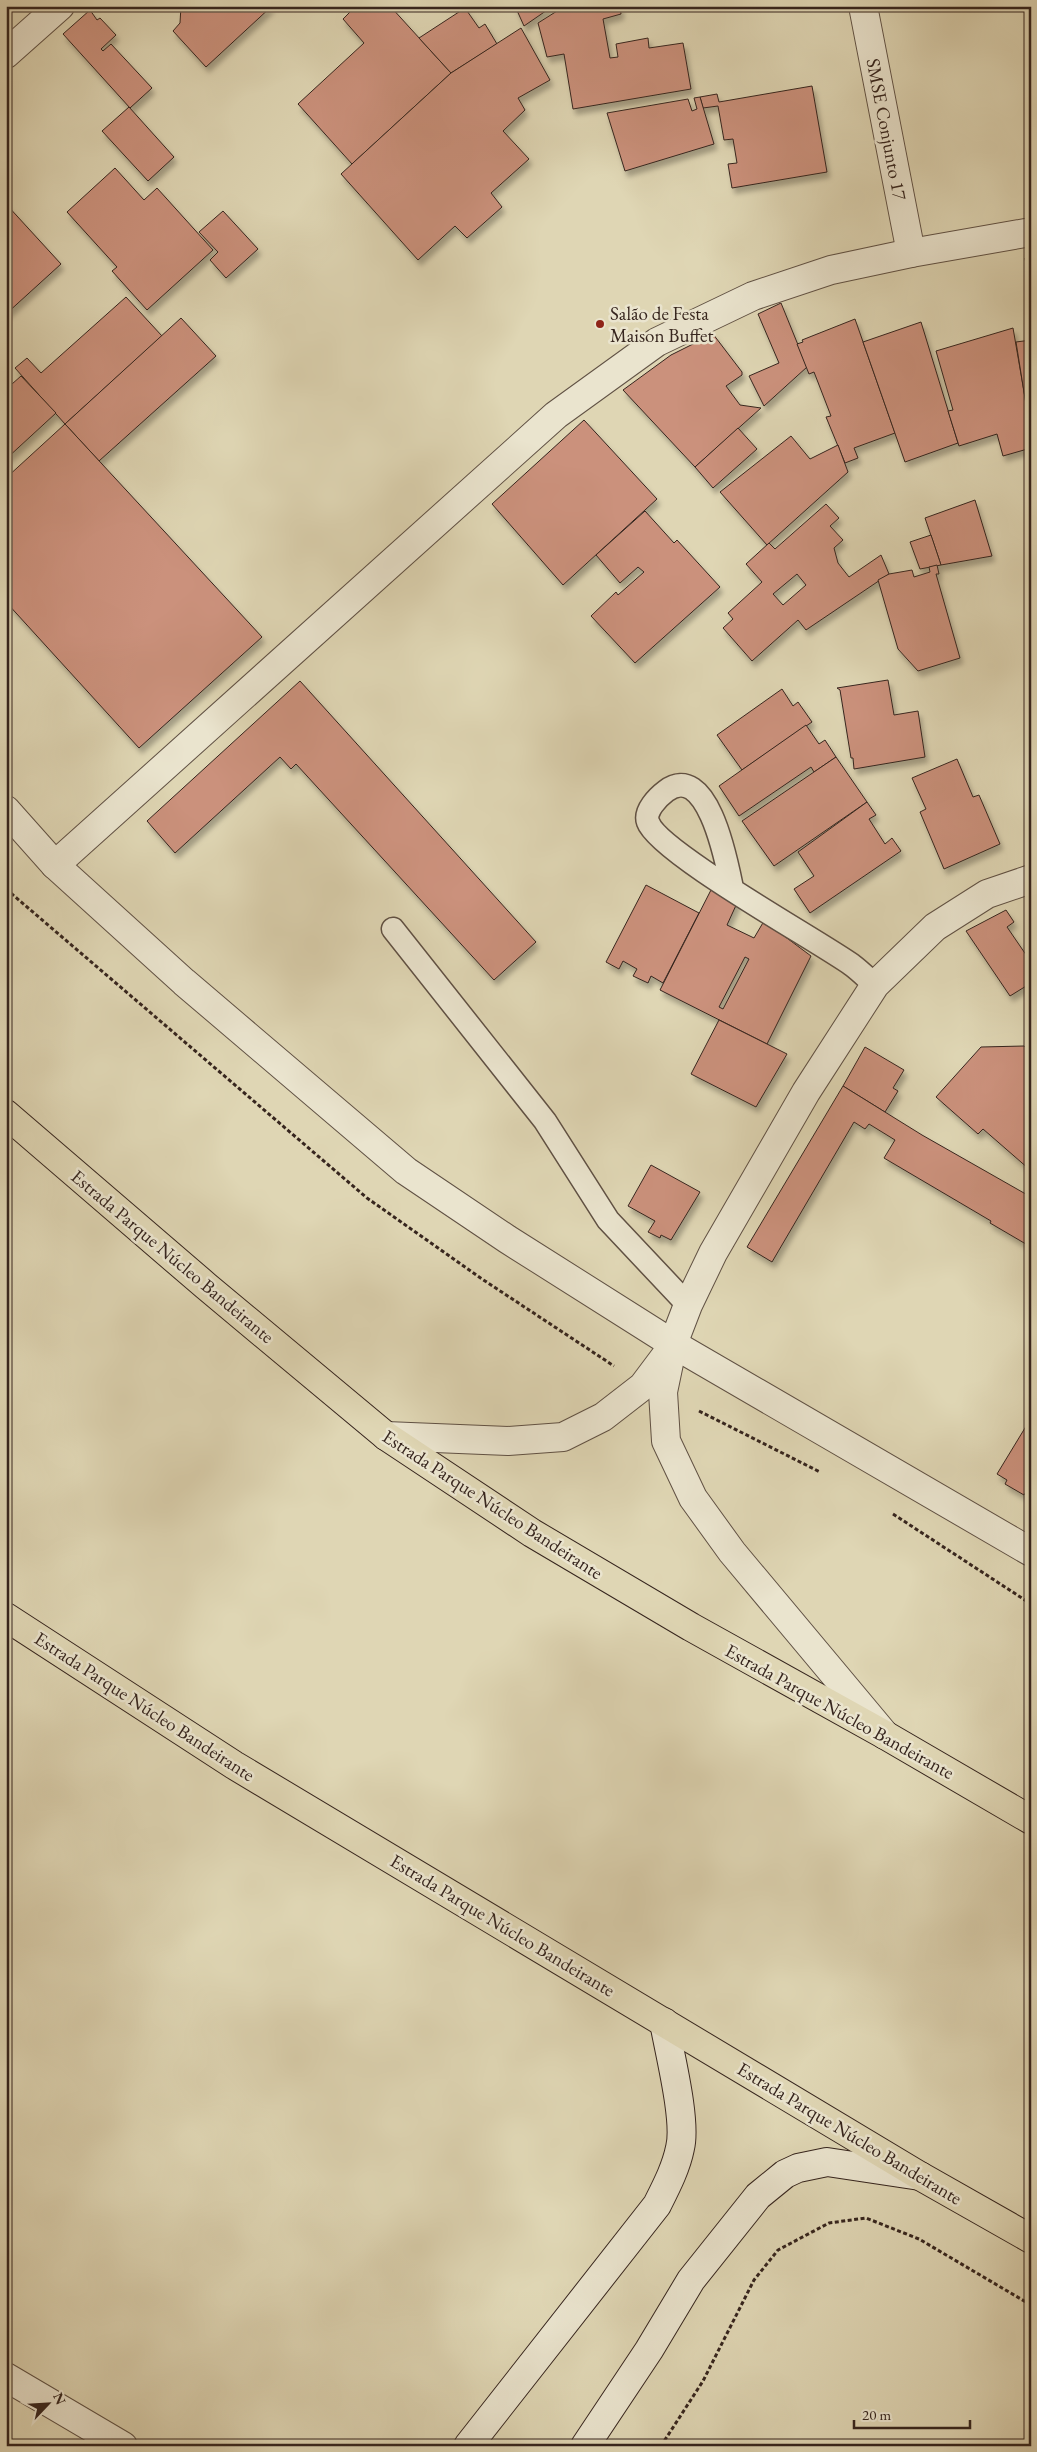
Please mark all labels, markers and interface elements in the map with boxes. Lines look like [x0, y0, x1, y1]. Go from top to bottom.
street label: SMSE Conjunto 17 [861, 56, 913, 203]
place label: Salão de Festa Maison Buffet [610, 301, 713, 348]
marker: Salão de Festa Maison Buffet [594, 318, 606, 330]
street label: Estrada Parque Núcleo Bandeirante [66, 1164, 280, 1349]
street label: Estrada Parque Núcleo Bandeirante [378, 1424, 608, 1585]
street label: Estrada Parque Núcleo Bandeirante [30, 1626, 260, 1787]
street label: Estrada Parque Núcleo Bandeirante [721, 1638, 959, 1785]
street label: Estrada Parque Núcleo Bandeirante [386, 1848, 620, 2003]
street label: Estrada Parque Núcleo Bandeirante [733, 2056, 967, 2211]
north arrow [22, 2380, 72, 2430]
text: N [49, 2390, 71, 2408]
scale bar [854, 2397, 971, 2429]
text: 20 m [862, 2405, 891, 2424]

